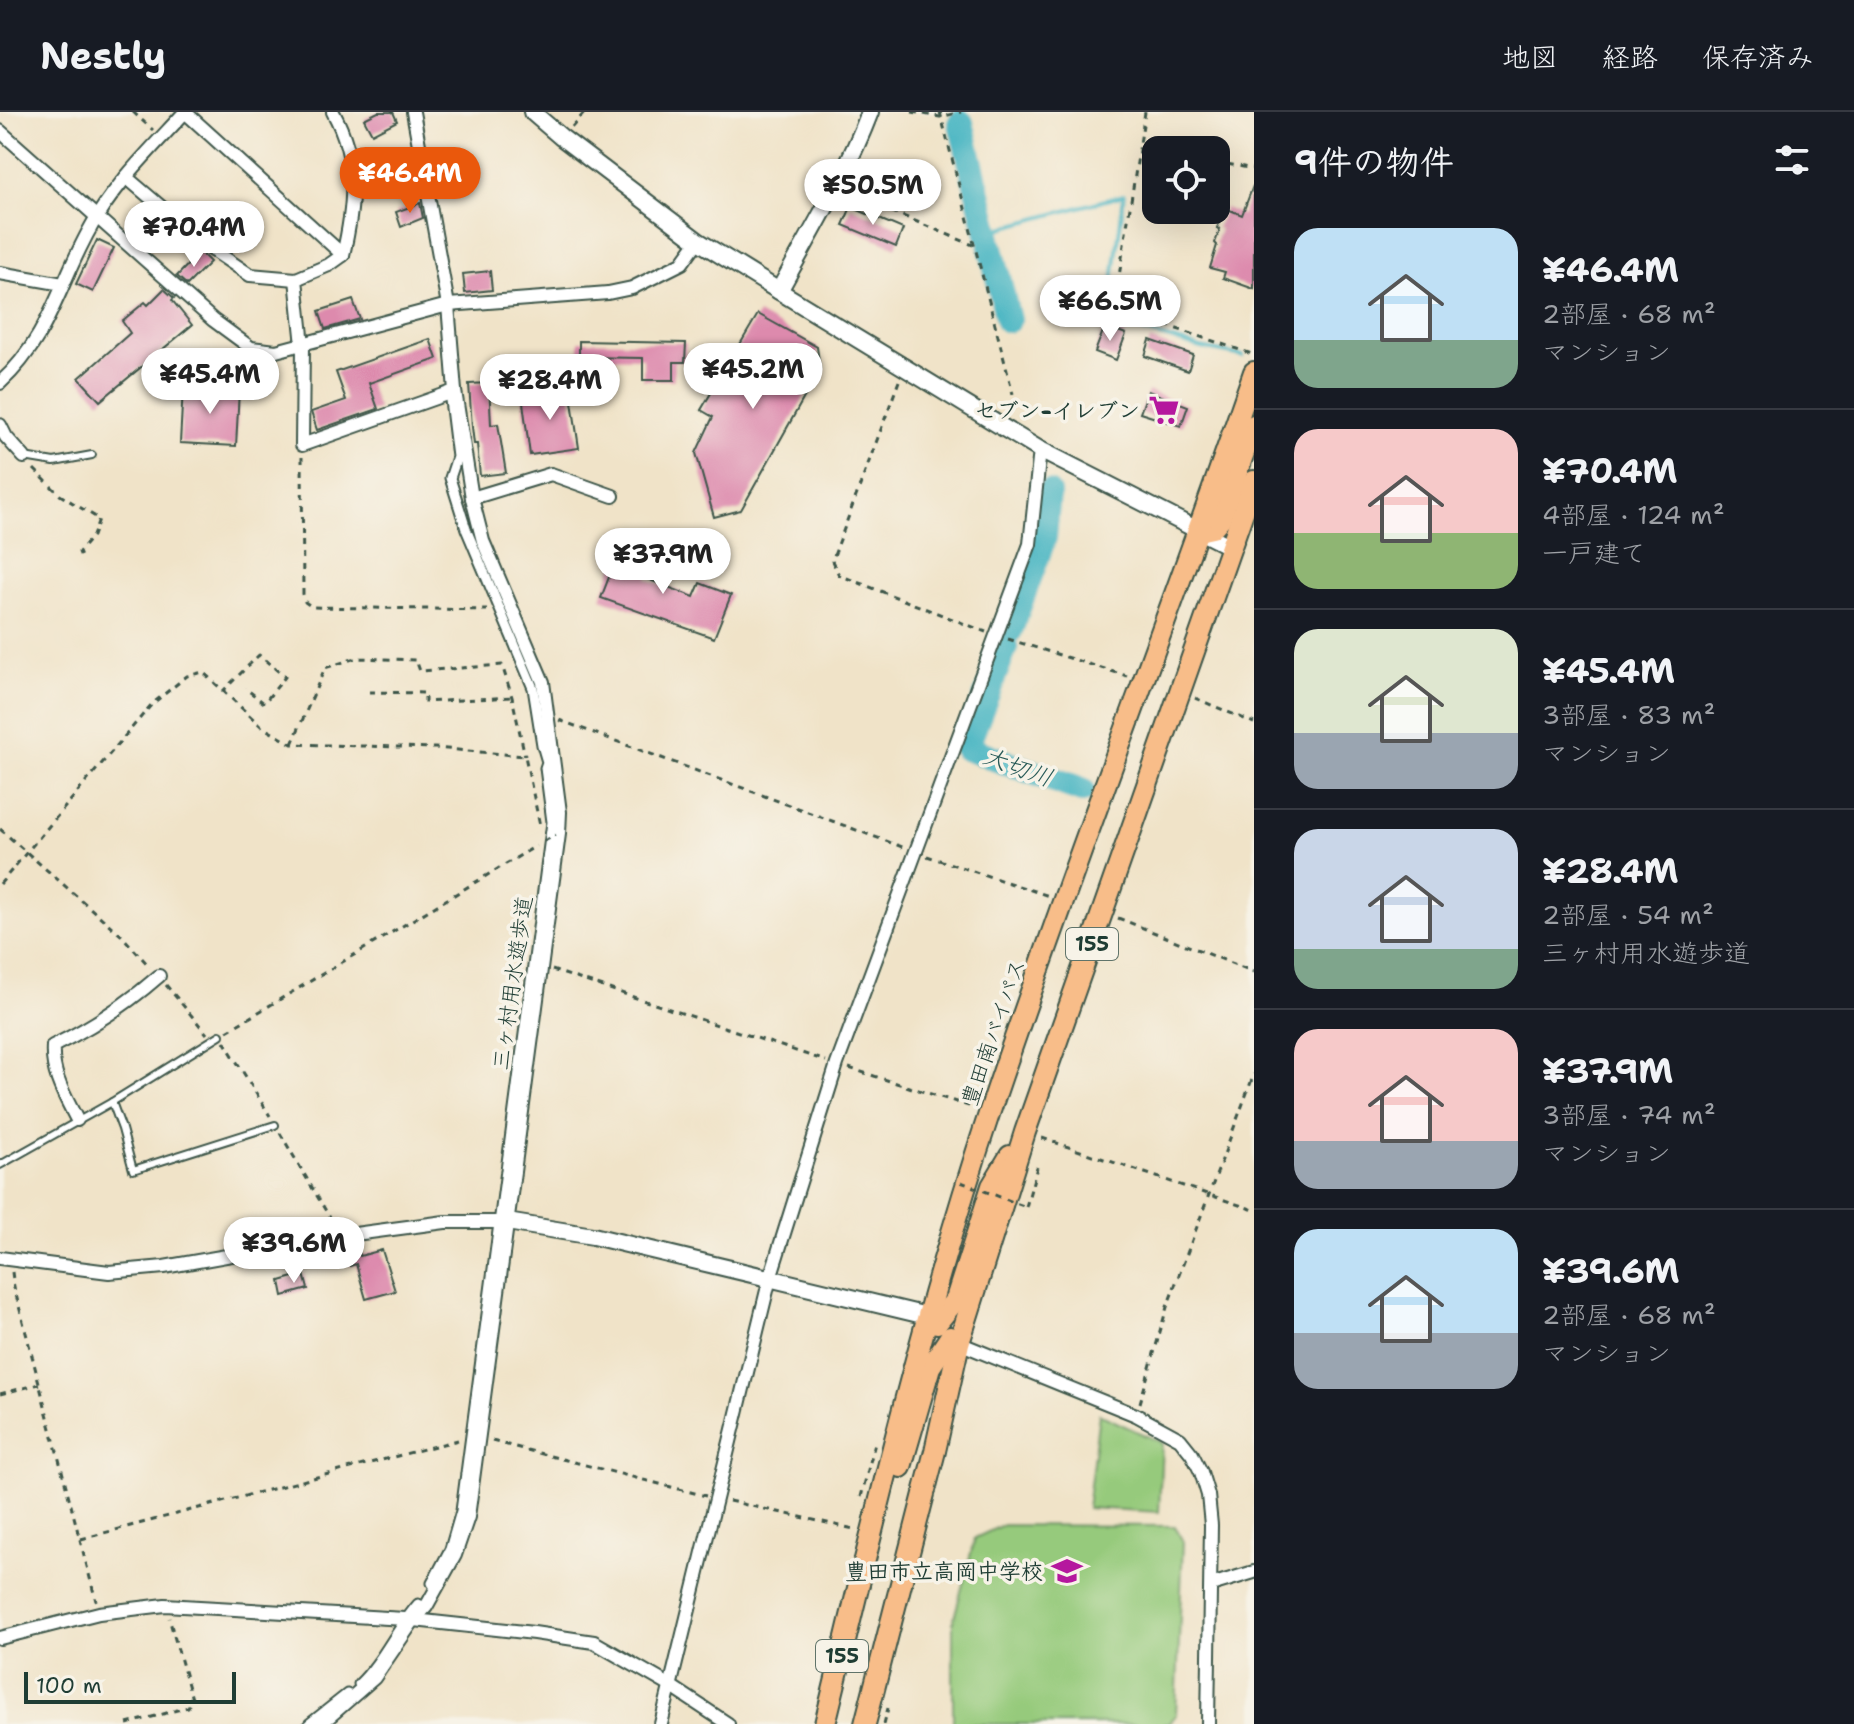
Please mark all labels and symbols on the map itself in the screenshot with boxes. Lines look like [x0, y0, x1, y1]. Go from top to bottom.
pin: ¥46.4M [345, 147, 475, 215]
pin: ¥50.5M [808, 159, 938, 227]
pin: ¥70.4M [129, 201, 259, 269]
pin: ¥66.5M [1045, 275, 1175, 343]
pin: ¥45.2M [688, 343, 818, 411]
pin: ¥45.4M [145, 348, 275, 416]
pin: ¥28.4M [485, 354, 615, 422]
supermarket icon: セブン-イレブン [1147, 393, 1181, 427]
place label: セブン-イレブン [975, 396, 1140, 425]
pin: ¥37.9M [598, 528, 728, 596]
water label: 大切川 [979, 740, 1057, 794]
street label: 三ヶ村用水遊歩道 [486, 894, 539, 1072]
road number: 155 [1066, 928, 1118, 960]
street label: 豊田南バイパス [955, 955, 1032, 1109]
pin: ¥39.6M [229, 1217, 359, 1285]
school or university icon: 豊田市立高岡中学校 [1050, 1554, 1084, 1588]
place label: 豊田市立高岡中学校 [845, 1557, 1043, 1586]
road number: 155 [816, 1640, 868, 1672]
scale bar [24, 1668, 236, 1704]

